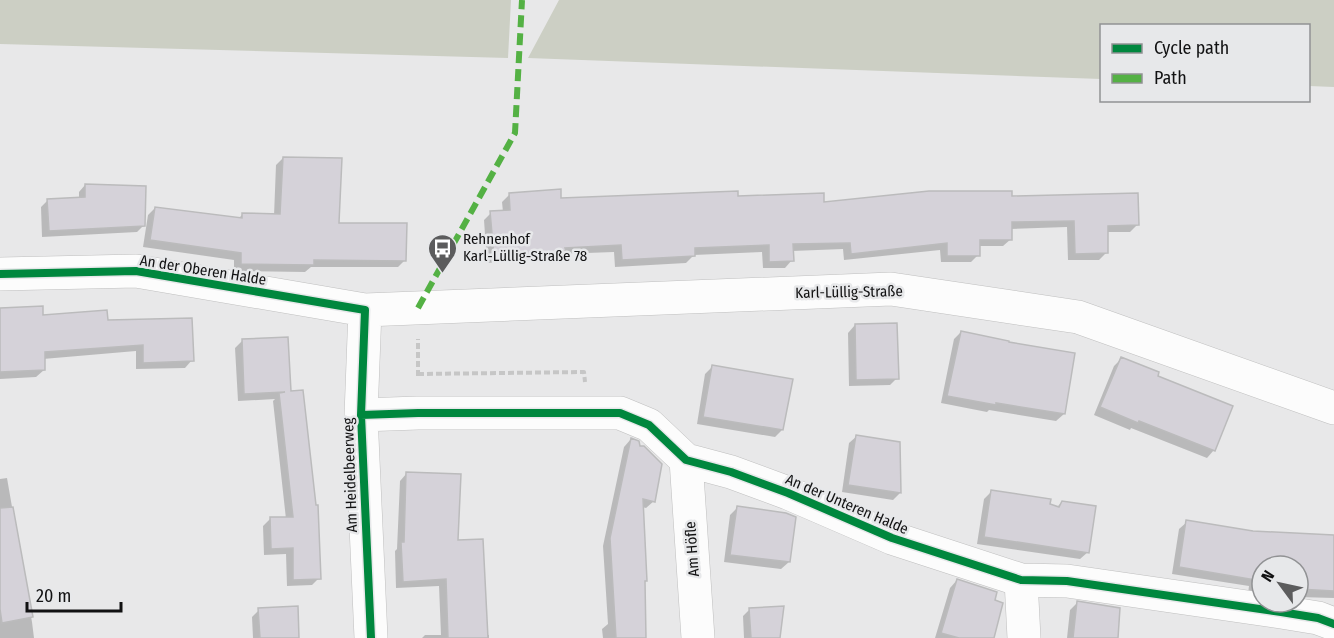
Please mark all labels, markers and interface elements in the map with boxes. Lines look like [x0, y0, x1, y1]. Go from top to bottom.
legend [1100, 24, 1310, 102]
text: Cycle path [1154, 37, 1229, 59]
text: Path [1154, 67, 1187, 89]
place label: Rehnenhof Karl-Lüllig-Straße 78 [463, 230, 587, 265]
bus stop icon: Rehnenhof Karl-Lüllig-Straße 78 [426, 232, 458, 274]
street label: An der Oberen Halde [139, 251, 267, 289]
street label: Karl-Lüllig-Straße [795, 282, 903, 302]
street label: Am Heidelbeerweg [339, 417, 361, 533]
street label: An der Unteren Halde [783, 470, 911, 538]
street label: Am Höfle [681, 521, 703, 577]
north arrow [1250, 554, 1310, 614]
text: N [1257, 567, 1278, 585]
scale bar [27, 575, 122, 613]
text: 20 m [36, 585, 71, 607]

